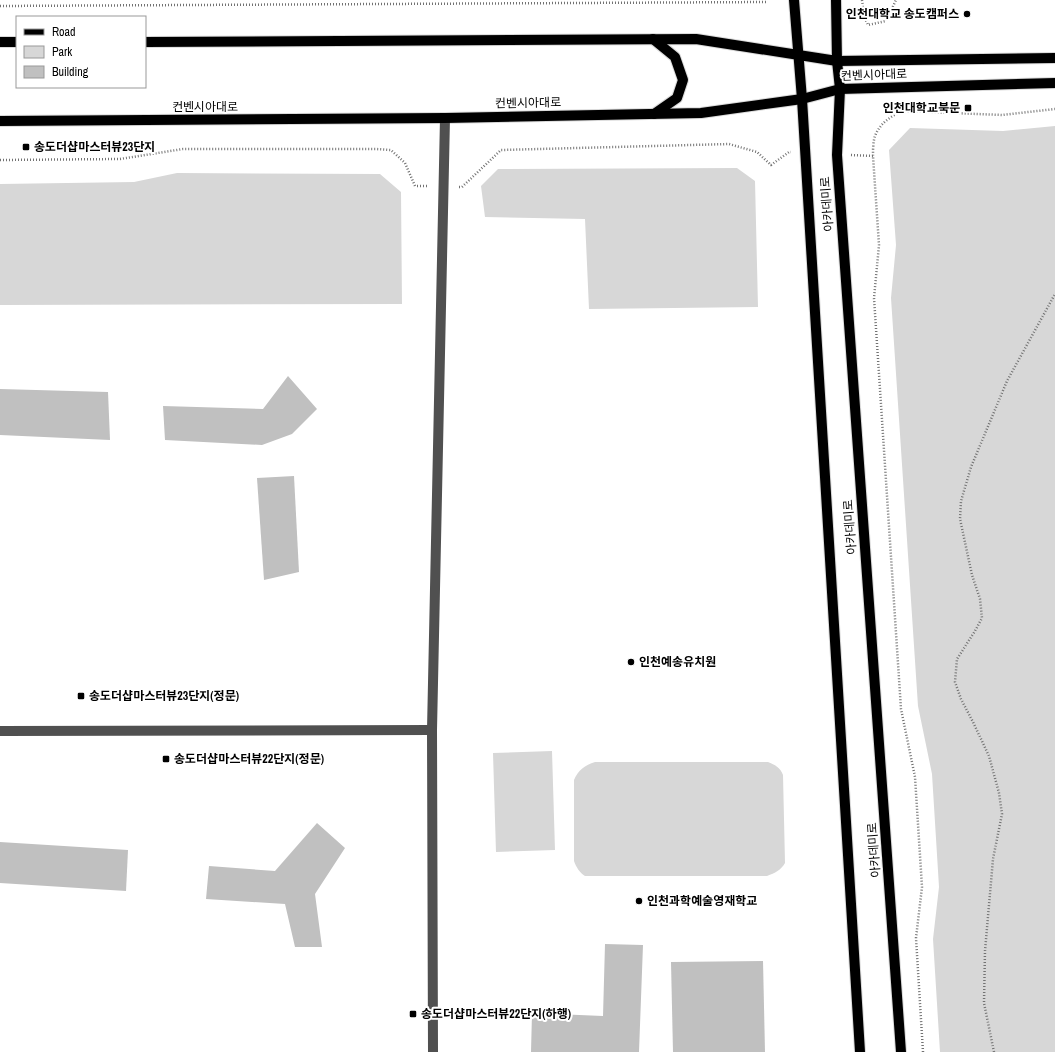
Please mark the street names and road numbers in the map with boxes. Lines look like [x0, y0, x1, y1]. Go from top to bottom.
street label: 컨벤시아대로 [841, 66, 907, 84]
street label: 컨벤시아대로 [495, 94, 561, 112]
street label: 컨벤시아대로 [172, 99, 238, 115]
street label: 아카데미로 [817, 176, 837, 232]
street label: 아카데미로 [840, 499, 860, 555]
street label: 아카데미로 [864, 822, 884, 878]

